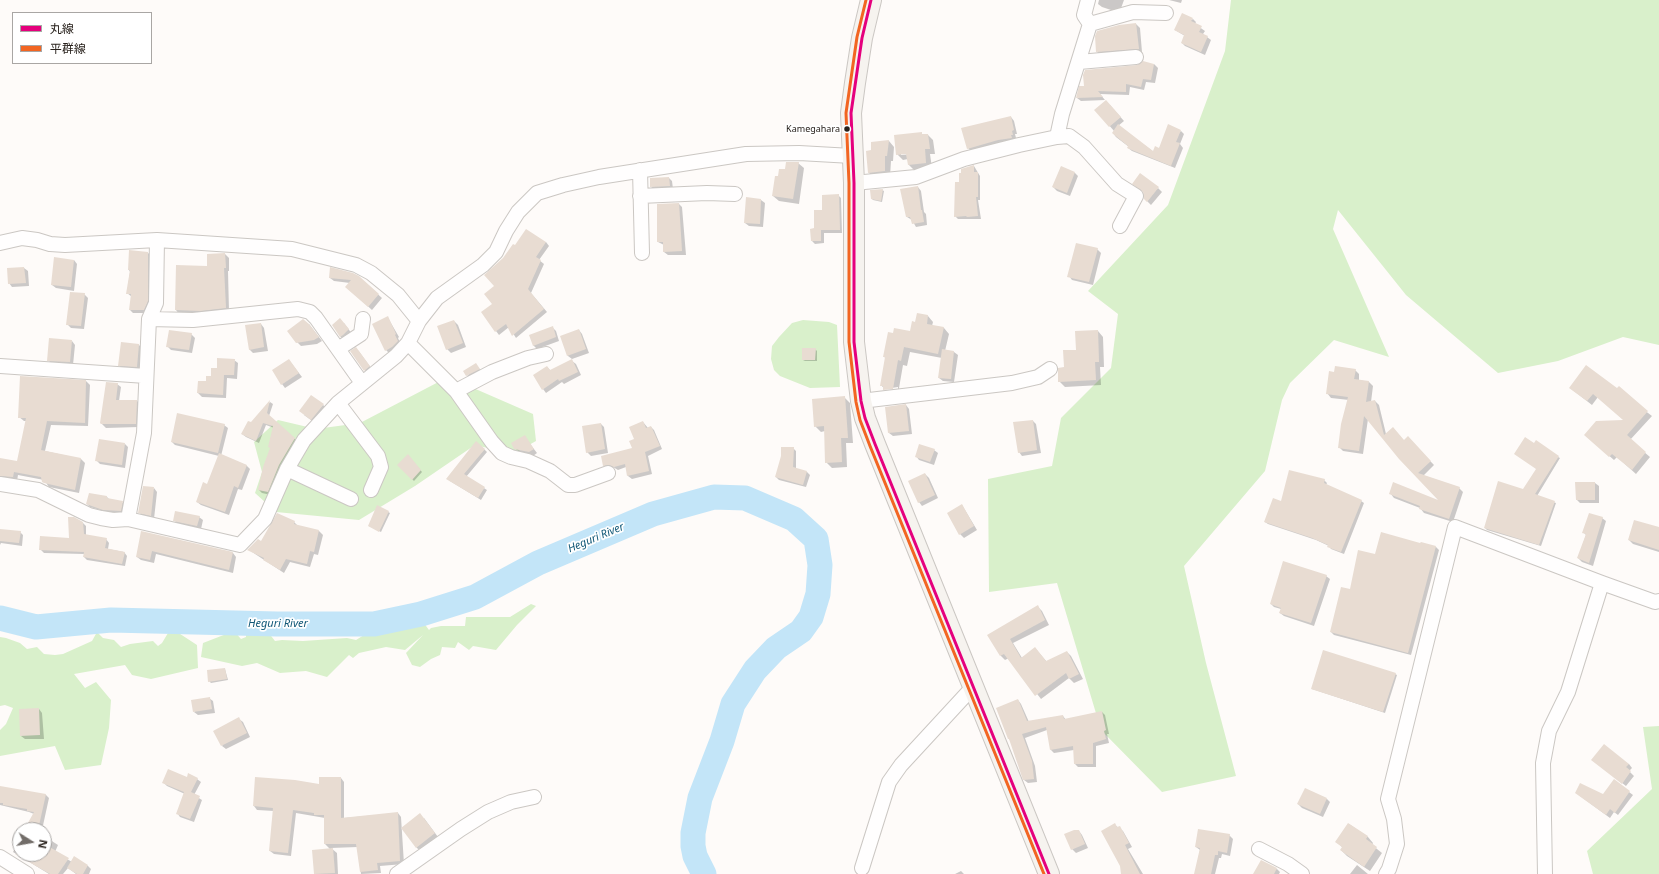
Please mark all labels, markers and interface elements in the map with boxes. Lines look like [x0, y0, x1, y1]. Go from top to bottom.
legend [12, 12, 152, 64]
text: 丸線 [50, 20, 74, 37]
text: 平群線 [50, 40, 86, 57]
place label: Kamegahara [786, 124, 840, 134]
marker: Kamegahara [842, 124, 852, 134]
water label: Heguri River [566, 520, 626, 556]
water label: Heguri River [248, 617, 308, 631]
north arrow [12, 822, 52, 862]
text: N [35, 838, 52, 850]

